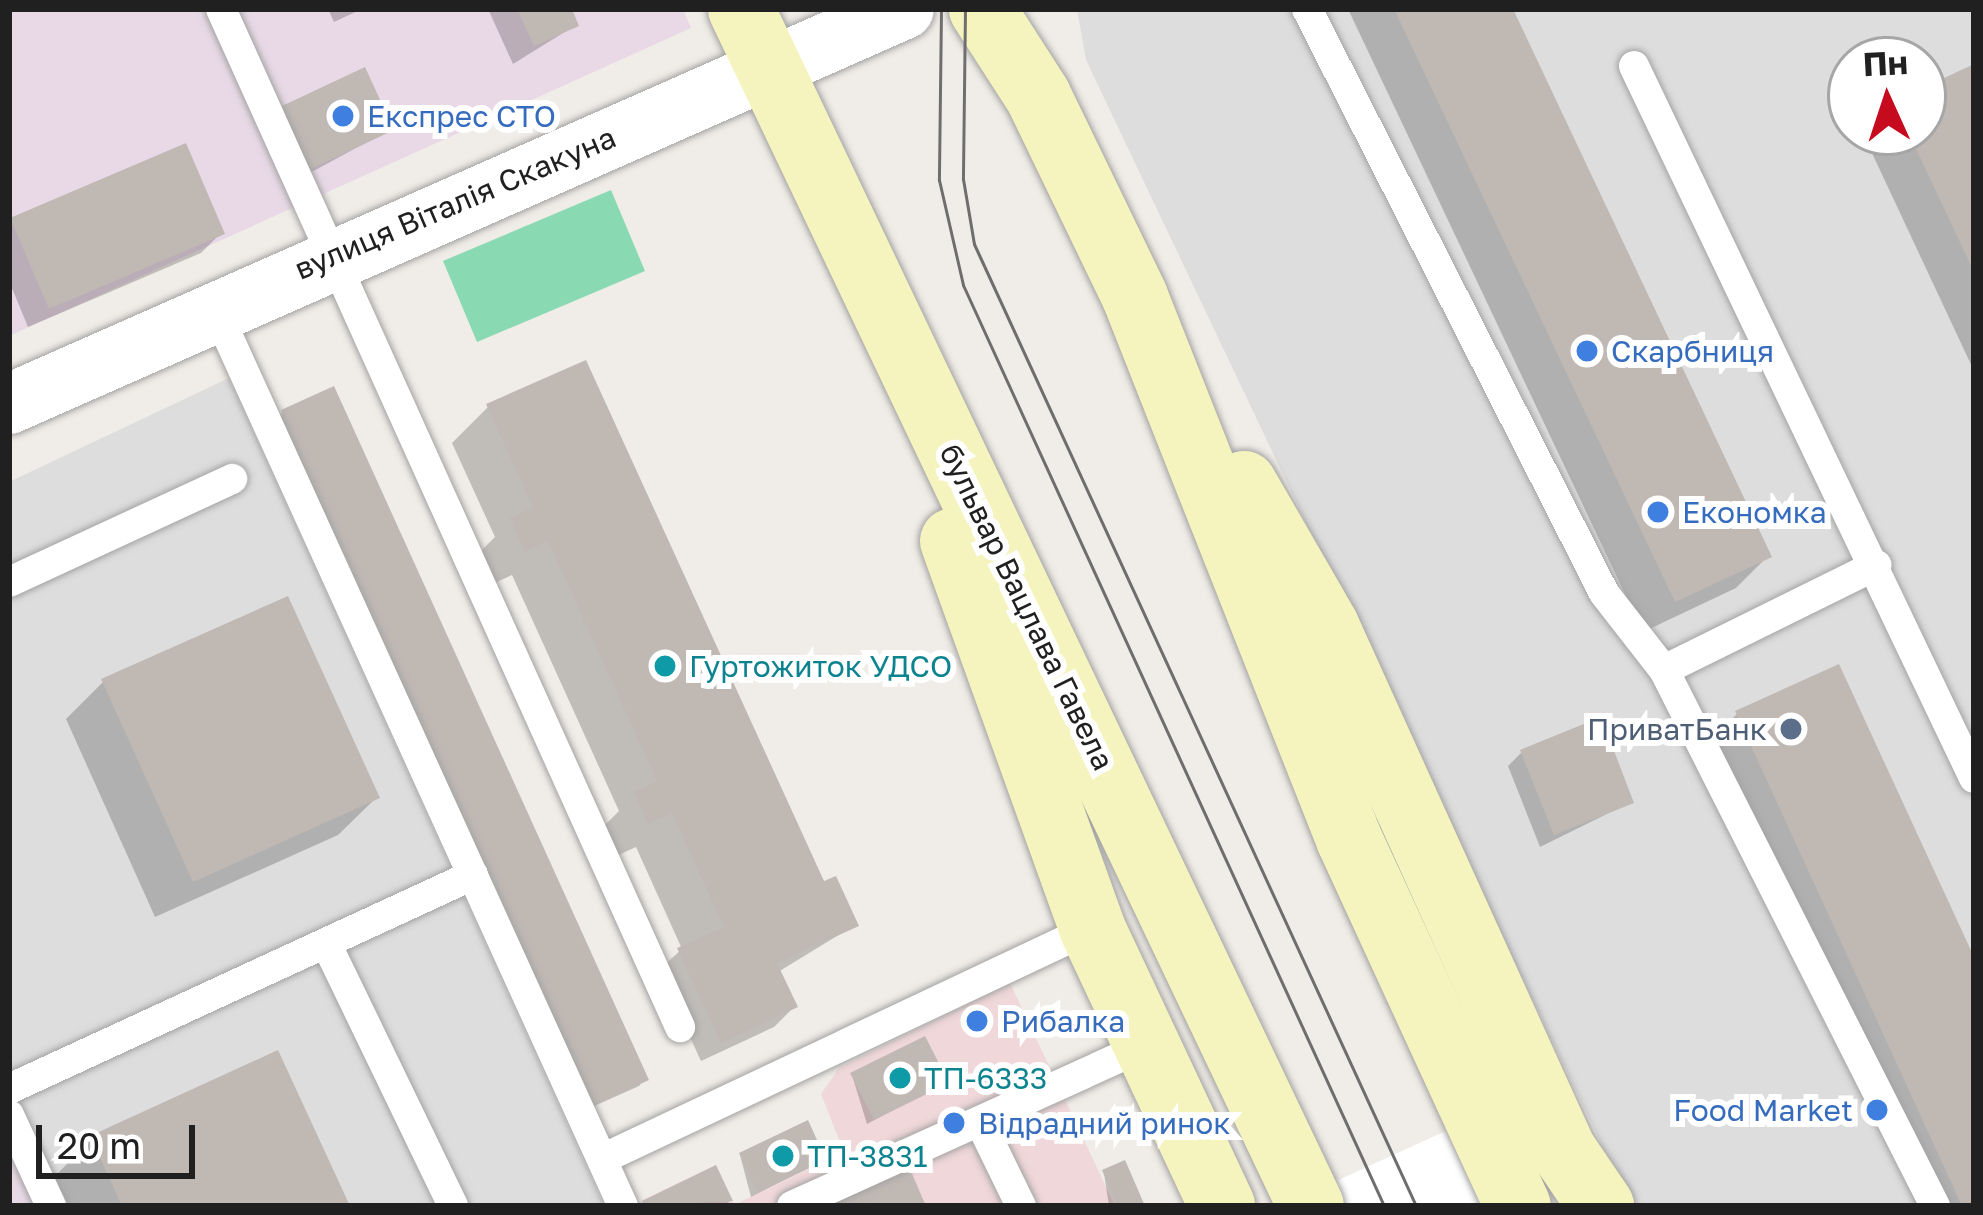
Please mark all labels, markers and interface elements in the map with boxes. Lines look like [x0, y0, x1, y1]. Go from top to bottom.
north arrow [1827, 36, 1947, 156]
text: Пн [1862, 42, 1909, 83]
place label: Експрес СТО [367, 98, 556, 134]
marker: Експрес СТО [330, 103, 356, 129]
street label: вулиця Віталія Скакуна [289, 119, 621, 287]
place label: Скарбниця [1611, 333, 1774, 369]
marker: Скарбниця [1574, 338, 1600, 364]
street label: бульвар Вацлава Гавела [932, 438, 1122, 776]
place label: Економка [1682, 494, 1827, 530]
marker: Економка [1645, 499, 1671, 525]
place label: Гуртожиток УДСО [689, 648, 952, 684]
marker: Гуртожиток УДСО [652, 653, 678, 679]
place label: ПриватБанк [1587, 711, 1767, 747]
marker: ПриватБанк [1778, 716, 1804, 742]
place label: Рибалка [1001, 1003, 1125, 1039]
marker: Рибалка [964, 1008, 990, 1034]
place label: ТП-6333 [924, 1060, 1047, 1096]
marker: ТП-6333 [887, 1065, 913, 1091]
place label: Food Market [1673, 1092, 1853, 1128]
marker: Food Market [1864, 1097, 1890, 1123]
scale bar [42, 1101, 201, 1175]
place label: Відрадний ринок [978, 1105, 1231, 1141]
marker: Відрадний ринок [941, 1110, 967, 1136]
text: 20 m [57, 1124, 141, 1167]
place label: ТП-3831 [807, 1138, 927, 1174]
marker: ТП-3831 [770, 1143, 796, 1169]

